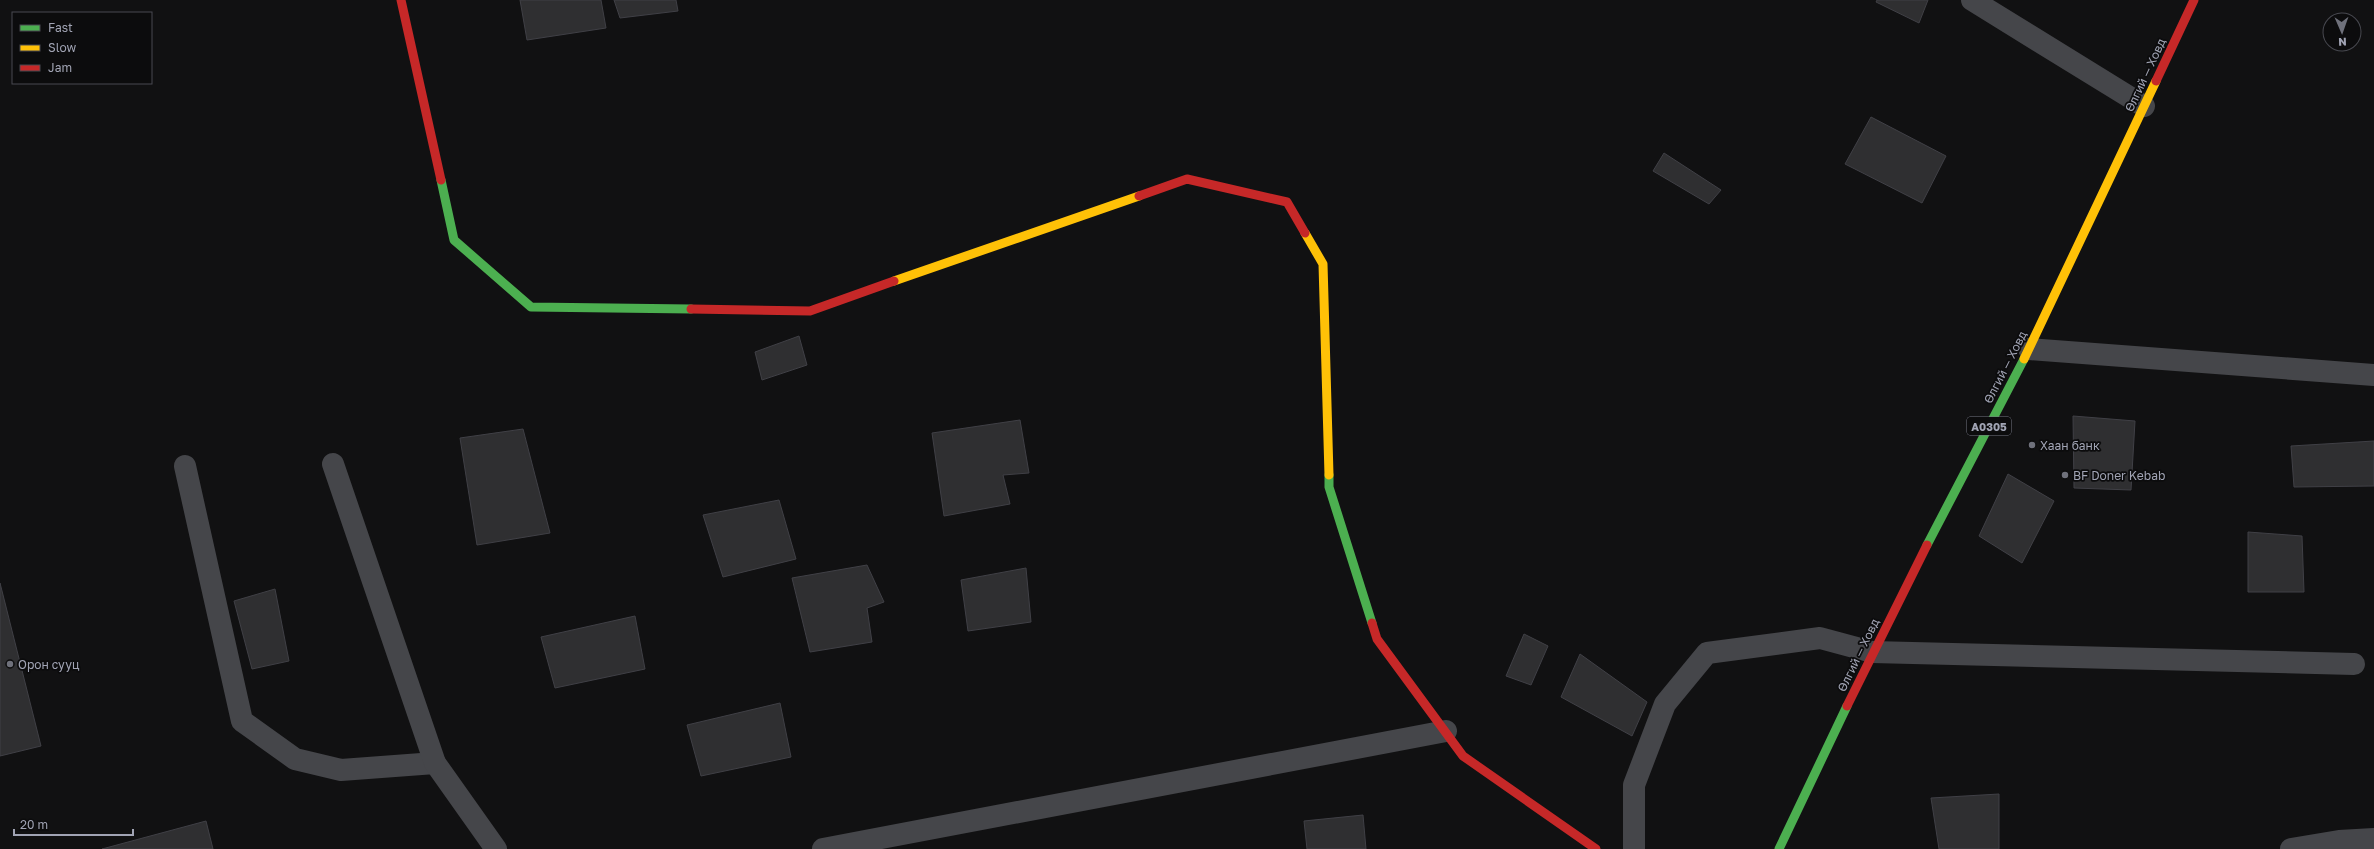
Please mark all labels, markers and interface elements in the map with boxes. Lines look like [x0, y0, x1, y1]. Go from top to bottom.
legend [12, 12, 152, 84]
north arrow [2322, 12, 2362, 52]
text: Fast [48, 20, 73, 35]
street label: Өлгий — Ховд [2121, 36, 2169, 114]
text: N [2338, 36, 2347, 49]
text: Slow [48, 40, 76, 55]
text: Jam [48, 60, 72, 75]
street label: Өлгий — Ховд [1980, 328, 2030, 406]
road number: A0305 [1967, 417, 2011, 435]
place label: Хаан банк [2040, 438, 2100, 453]
marker: Хаан банк [2027, 440, 2037, 450]
place label: BF Doner Kebab [2073, 468, 2165, 483]
marker: BF Doner Kebab [2060, 470, 2070, 480]
street label: Өлгий — Ховд [1834, 616, 1882, 694]
place label: Орон сууц [18, 657, 80, 672]
marker: Орон сууц [5, 659, 15, 669]
scale bar [14, 811, 133, 837]
text: 20 m [20, 817, 48, 832]

